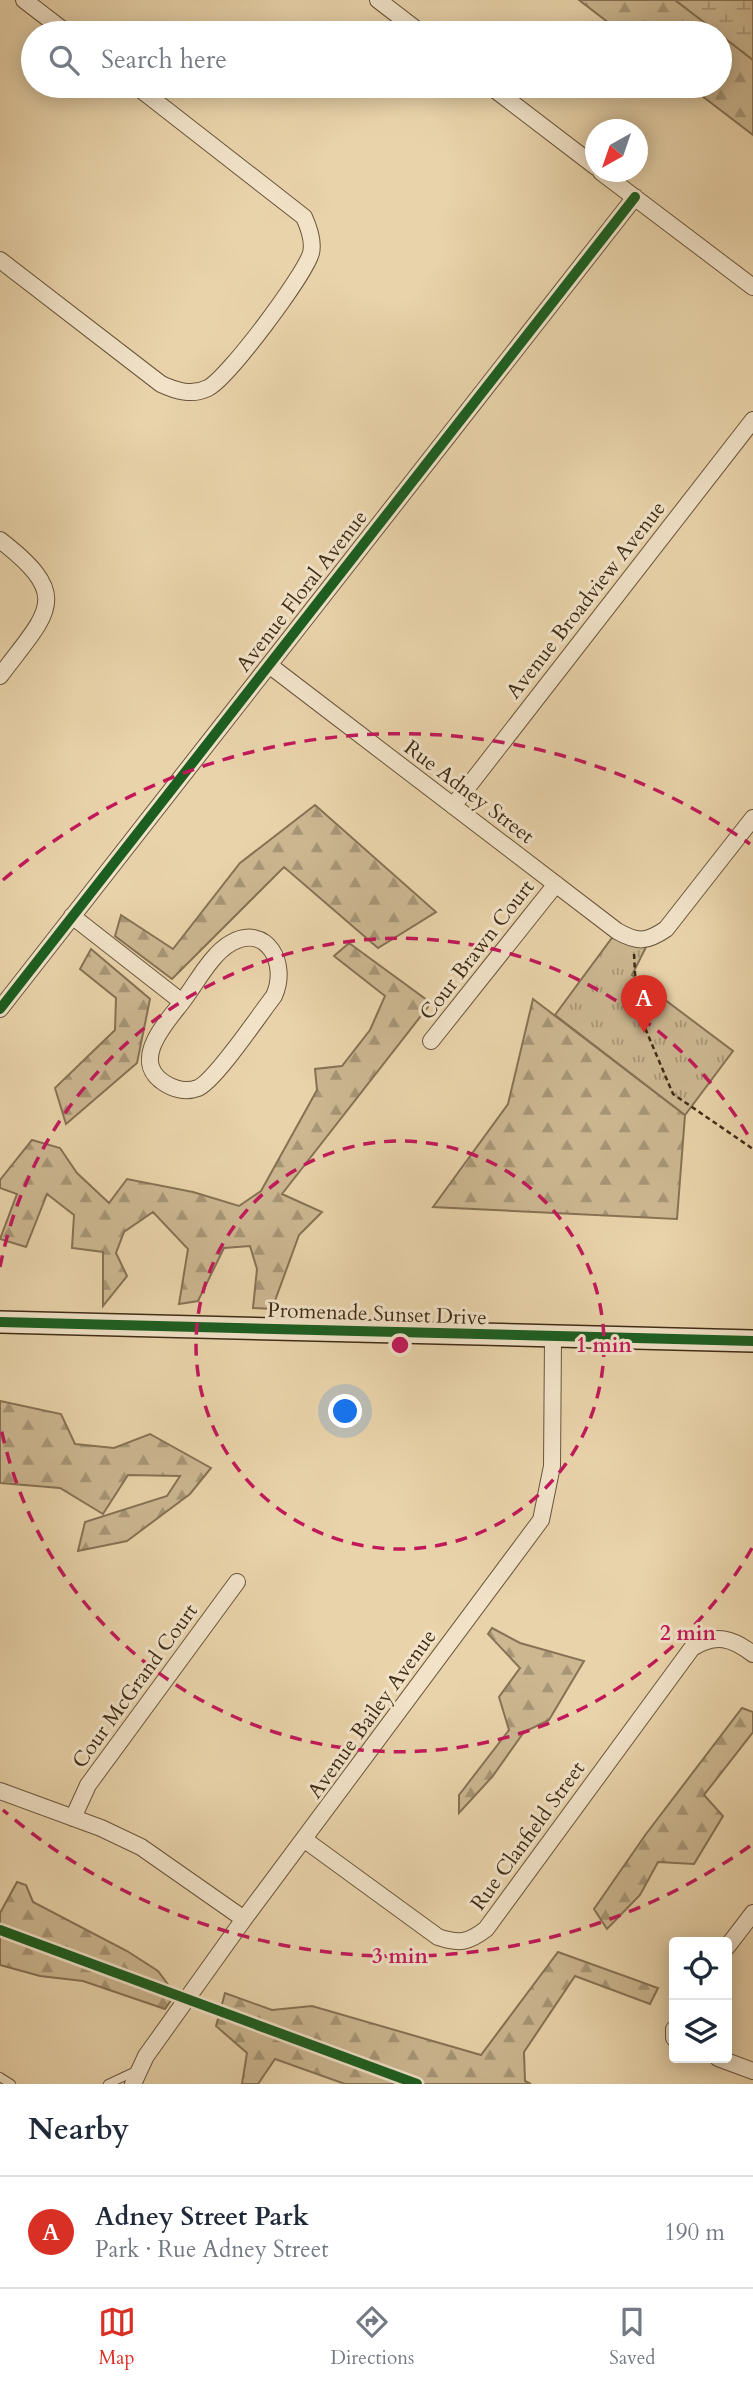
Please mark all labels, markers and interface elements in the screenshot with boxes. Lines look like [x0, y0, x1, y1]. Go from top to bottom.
search box [21, 21, 732, 98]
icon: search [45, 41, 83, 79]
text: Search here [101, 42, 227, 77]
north arrow [585, 119, 648, 182]
street label: Avenue Broadview Avenue [499, 495, 673, 705]
street label: Avenue Floral Avenue [230, 504, 374, 678]
street label: Rue Adney Street [398, 733, 540, 851]
street label: Cour Brawn Court [413, 873, 541, 1026]
pin: A [621, 975, 667, 1033]
street label: Promenade Sunset Drive [267, 1296, 487, 1332]
text: 1 min [576, 1331, 632, 1360]
centre of rings [388, 1333, 412, 1357]
your location [328, 1394, 362, 1428]
street label: Cour McGrand Court [65, 1598, 205, 1774]
text: 2 min [660, 1619, 716, 1648]
street label: Avenue Bailey Avenue [301, 1623, 443, 1805]
street label: Rue Clanfield Street [464, 1755, 592, 1916]
map controls [669, 1937, 732, 2063]
button: locate [669, 1937, 732, 2000]
text: 3 min [372, 1942, 428, 1971]
button: layers [669, 2000, 732, 2063]
text: Nearby [28, 2109, 129, 2150]
text: Adney Street Park [95, 2199, 309, 2234]
text: A [42, 2217, 60, 2248]
text: 190 m [664, 2217, 725, 2248]
text: Park · Rue Adney Street [95, 2234, 328, 2265]
tab: Map [98, 2303, 136, 2371]
tab: Directions [331, 2303, 414, 2371]
tab: Saved [609, 2303, 655, 2371]

